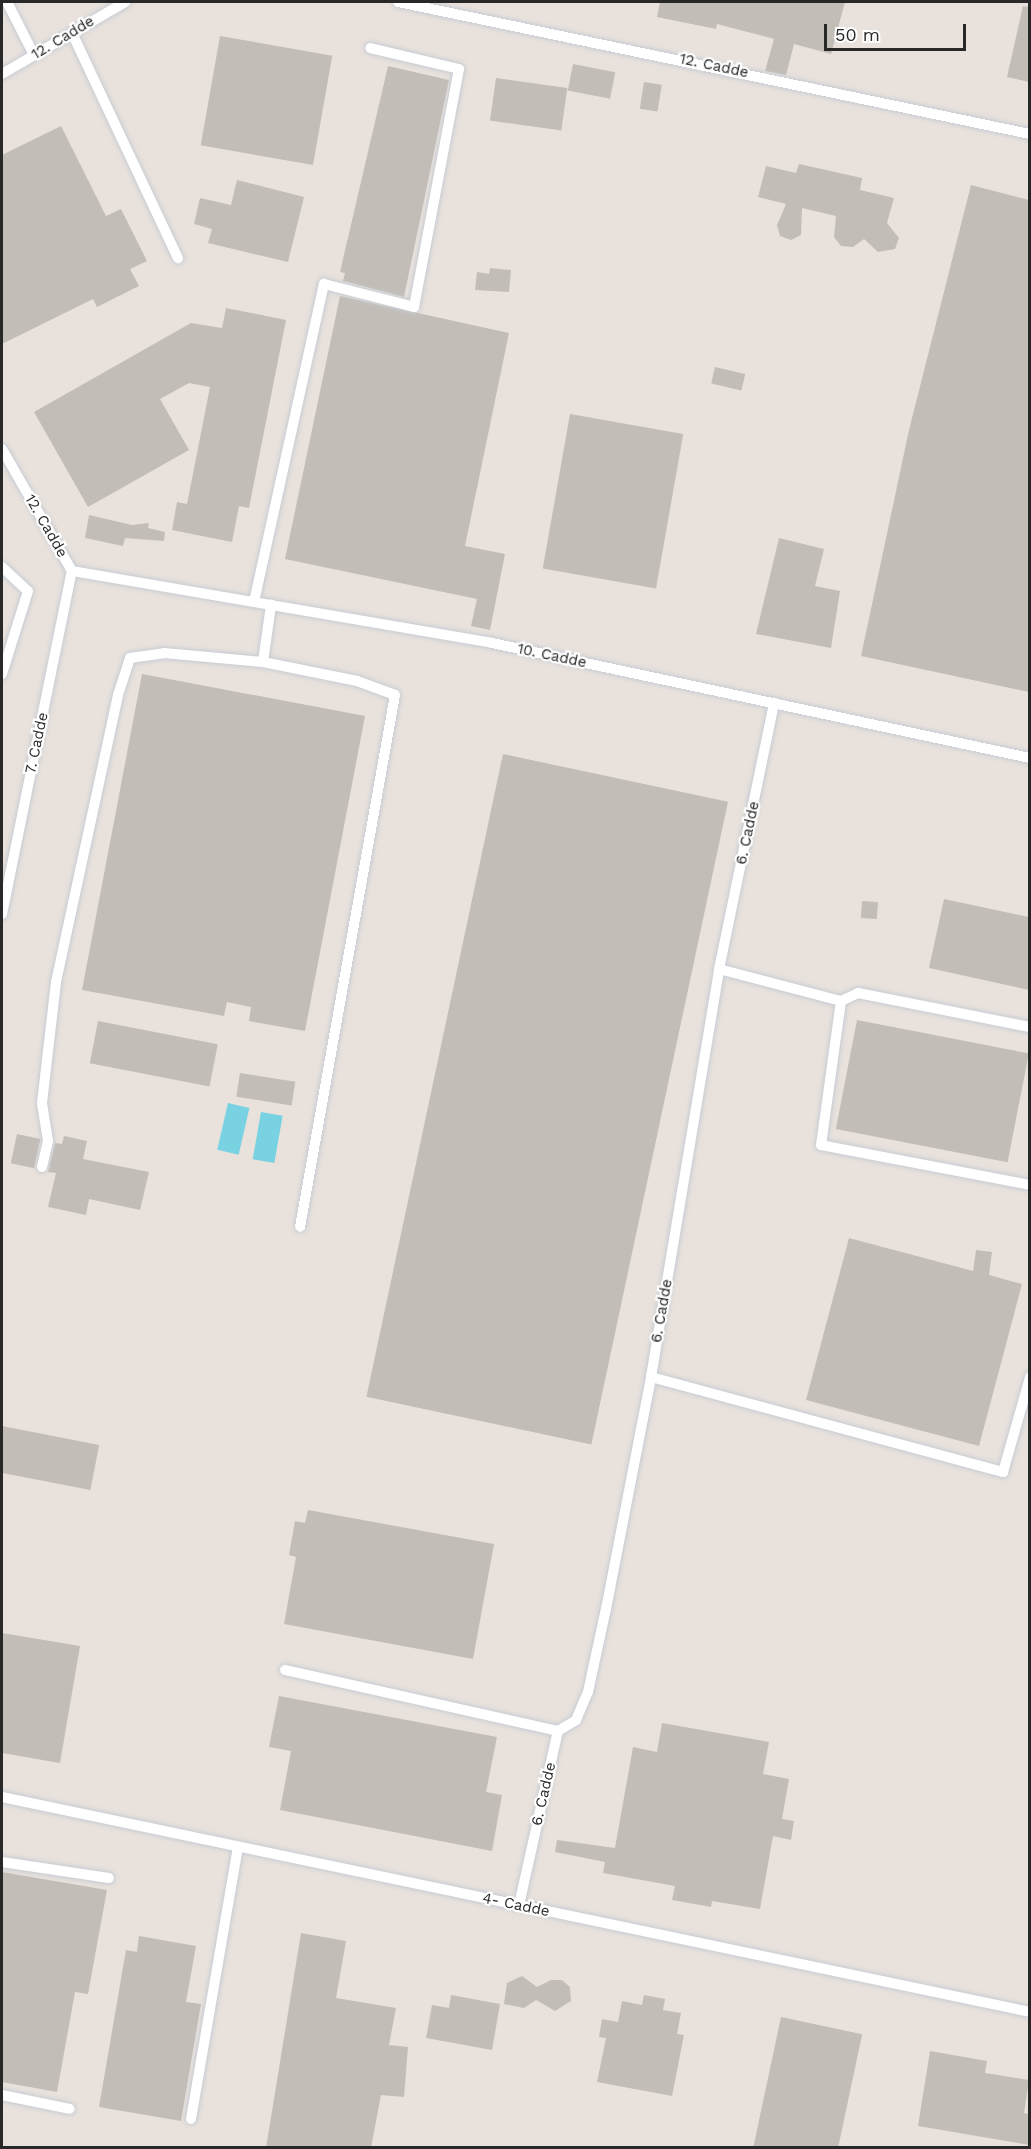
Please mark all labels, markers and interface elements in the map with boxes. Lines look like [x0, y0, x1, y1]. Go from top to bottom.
street label: 12. Cadde [28, 12, 98, 64]
scale bar [827, 12, 970, 50]
text: 50 m [835, 24, 880, 45]
street label: 12. Cadde [678, 50, 750, 82]
street label: 12. Cadde [21, 491, 71, 561]
street label: 10. Cadde [516, 640, 588, 672]
street label: 7. Cadde [22, 711, 52, 775]
street label: 6. Cadde [732, 800, 764, 866]
street label: 6. Cadde [648, 1278, 676, 1344]
street label: 6. Cadde [528, 1761, 560, 1827]
street label: 4- Cadde [481, 1889, 551, 1921]

